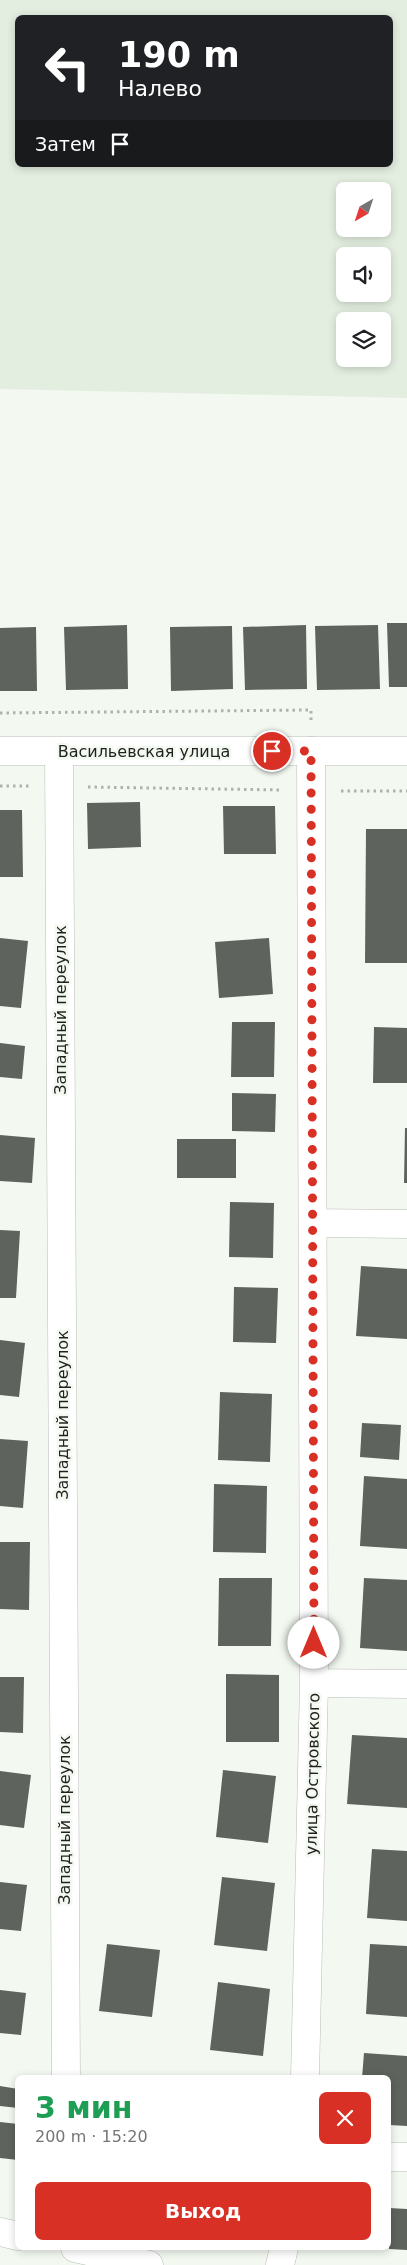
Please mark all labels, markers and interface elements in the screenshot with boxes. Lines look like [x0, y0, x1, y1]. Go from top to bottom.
icon: left [35, 35, 100, 100]
text: 190 m [118, 35, 240, 75]
text: Налево [118, 76, 202, 101]
icon: arrive [106, 130, 134, 158]
text: Затем [35, 133, 96, 155]
north arrow [336, 182, 391, 238]
map controls [336, 182, 391, 367]
button: sound [336, 247, 391, 302]
button: layers [336, 312, 391, 367]
pin [251, 730, 293, 772]
icon: arrive [258, 737, 286, 765]
street label: Васильевская улица [58, 742, 230, 761]
street label: Западный переулок [51, 925, 70, 1095]
street label: Западный переулок [53, 1330, 72, 1500]
position arrow [287, 1616, 339, 1668]
street label: улица Островского [302, 1693, 323, 1855]
street label: Западный переулок [55, 1735, 74, 1905]
text: 3 мин [35, 2090, 133, 2125]
button: close [319, 2092, 371, 2144]
text: 200 m · 15:20 [35, 2127, 148, 2146]
button: Выход [35, 2182, 371, 2240]

